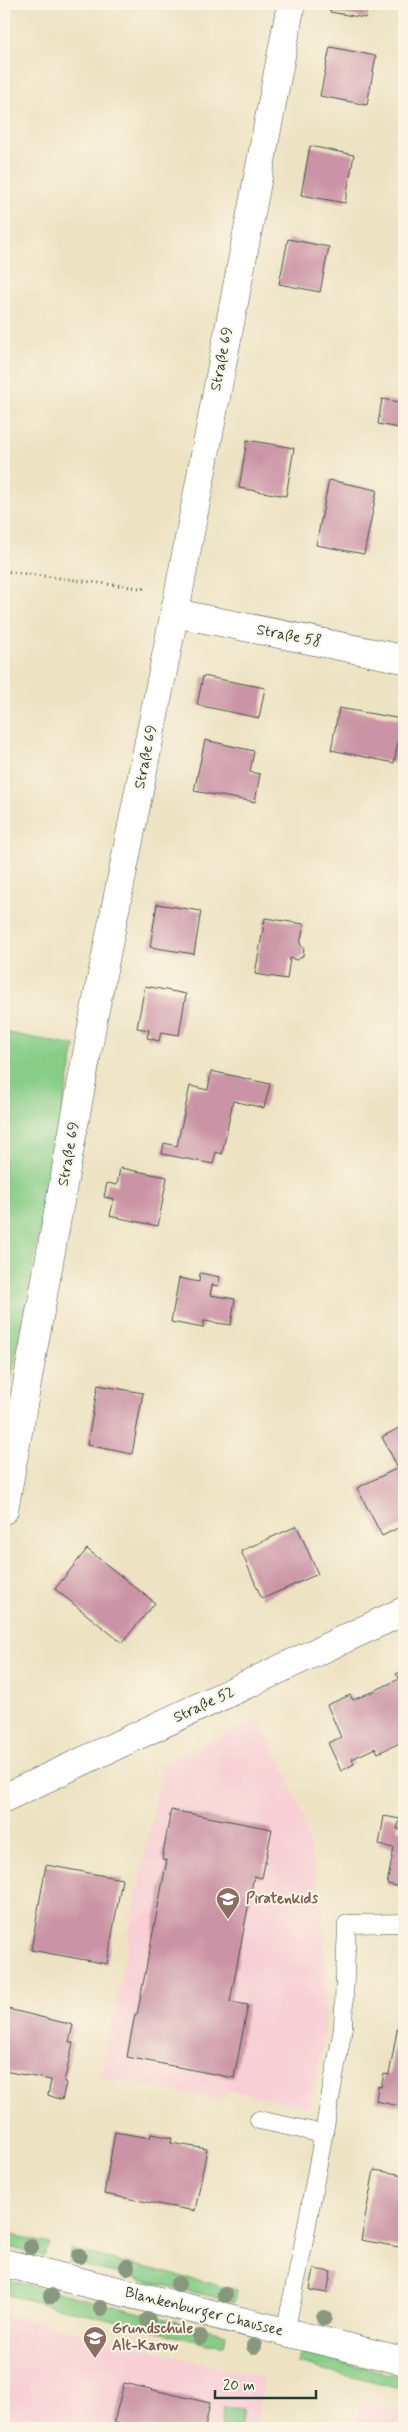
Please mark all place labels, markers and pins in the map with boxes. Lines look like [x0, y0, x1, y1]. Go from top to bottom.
school or university icon: Piratenkids [215, 1886, 241, 1920]
place label: Piratenkids [246, 1889, 318, 1909]
place label: Grundschule Alt-Karow [112, 2319, 193, 2356]
school or university icon: Grundschule Alt-Karow [82, 2325, 108, 2359]

